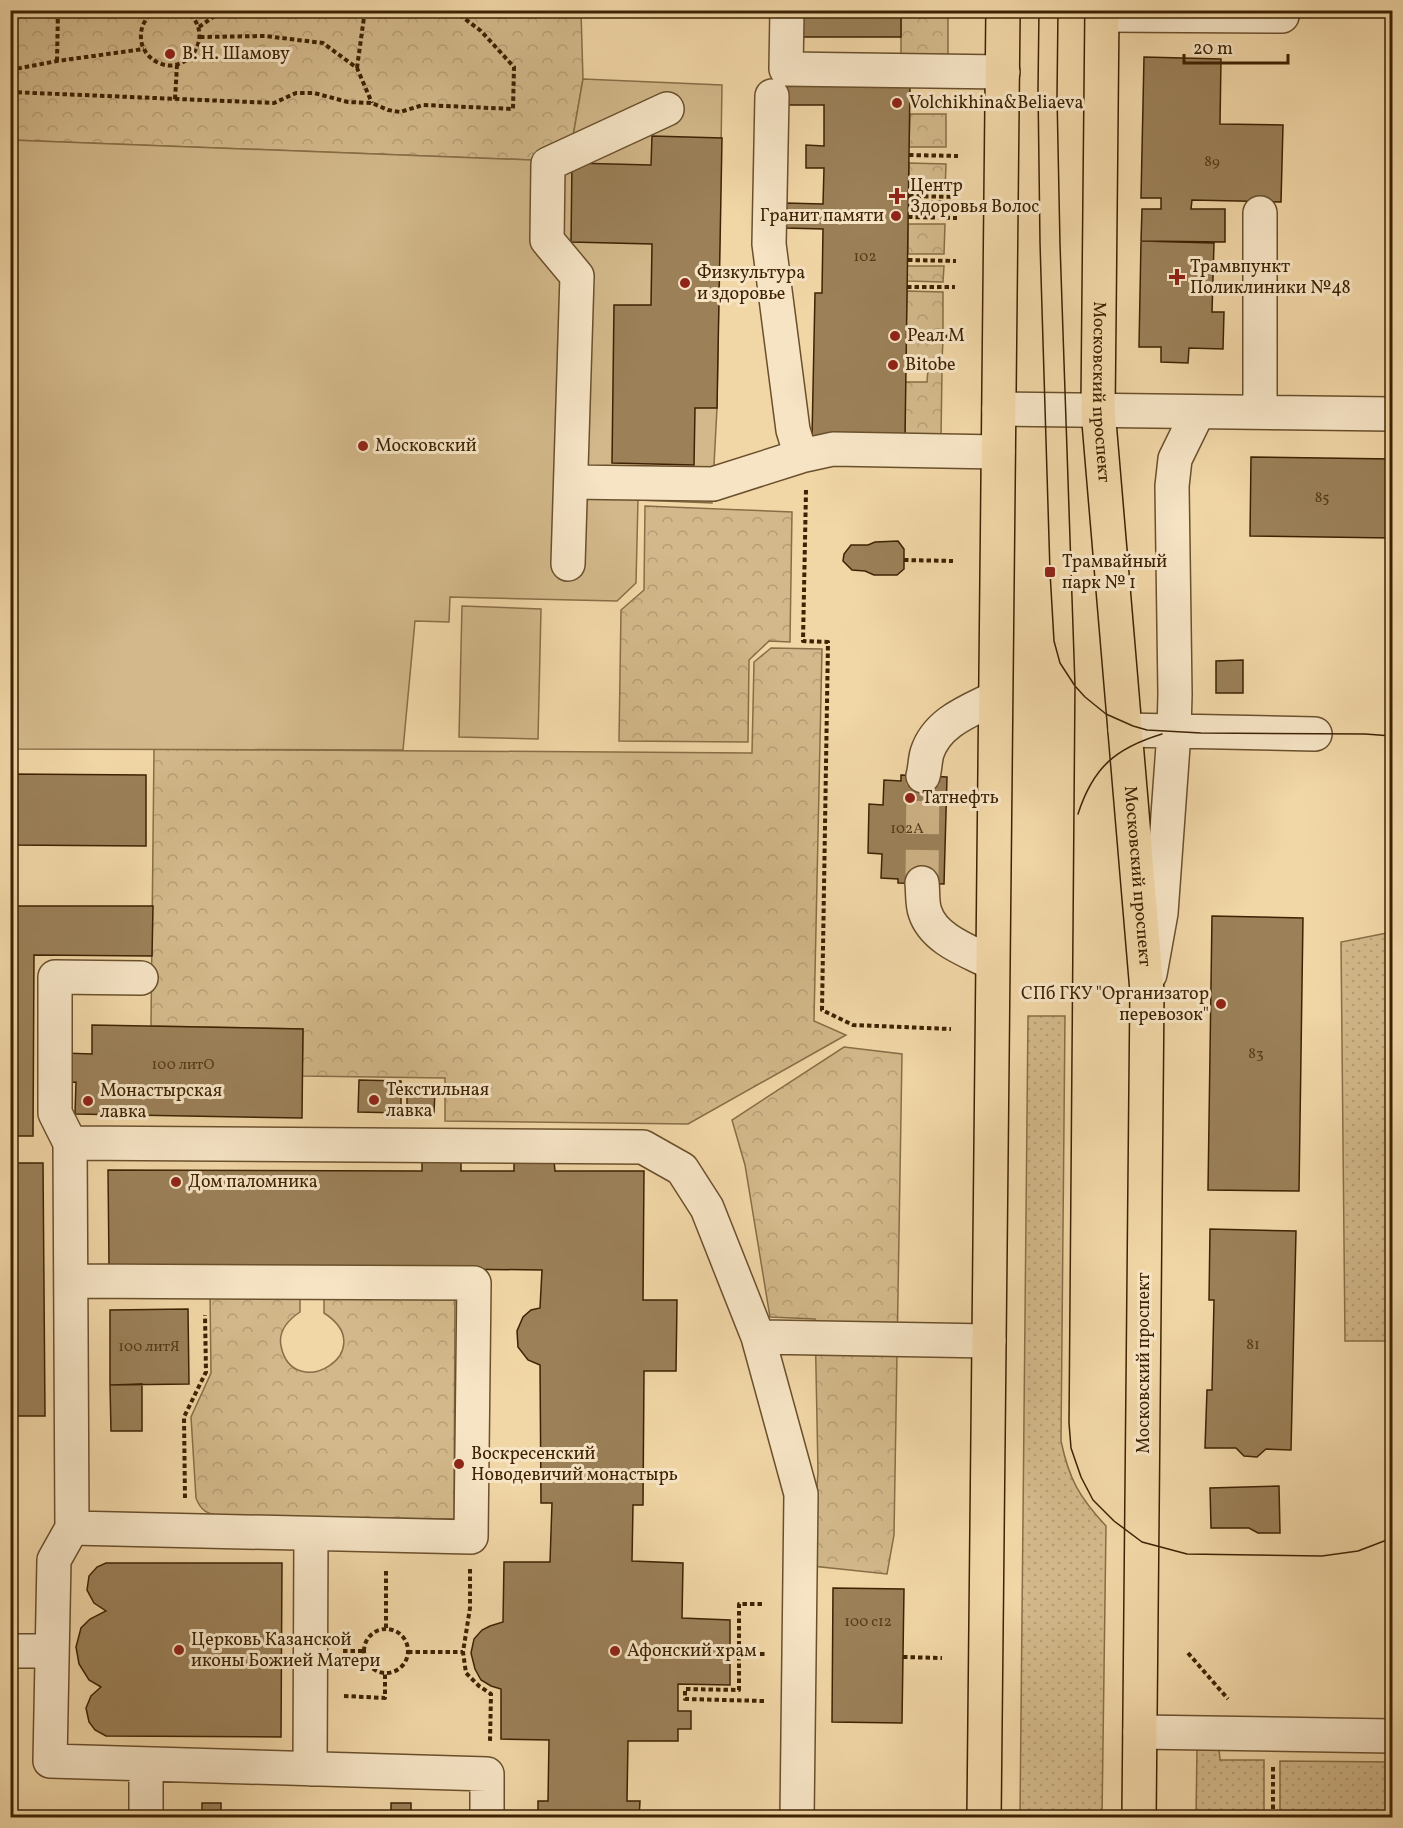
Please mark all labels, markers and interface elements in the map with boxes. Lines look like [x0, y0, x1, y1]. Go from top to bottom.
scale bar [1184, 27, 1288, 65]
text: 20 m [1193, 37, 1233, 62]
place label: В. Н. Шамову [182, 42, 290, 67]
marker: В. Н. Шамову [163, 47, 177, 61]
place label: Volchikhina&Beliaeva [909, 91, 1084, 116]
marker: Volchikhina&Beliaeva [890, 96, 904, 110]
house number: 89 [1204, 152, 1220, 173]
place label: Центр Здоровья Волос [910, 174, 1039, 220]
marker: Центр Здоровья Волос [888, 187, 906, 205]
place label: Гранит памяти [760, 204, 884, 229]
marker: Гранит памяти [889, 209, 903, 223]
house number: 102 [854, 247, 876, 268]
place label: Трамвпункт Поликлиники №48 [1190, 255, 1351, 301]
place label: Физкультура и здоровье [697, 261, 805, 307]
marker: Трамвпункт Поликлиники №48 [1168, 268, 1186, 286]
marker: Физкультура и здоровье [678, 276, 692, 290]
street label: Московский проспект [1085, 301, 1117, 483]
place label: Реал М [907, 324, 965, 349]
marker: Реал М [888, 329, 902, 343]
place label: Bitobe [905, 353, 956, 378]
marker: Bitobe [886, 358, 900, 372]
place label: Московский [375, 434, 477, 459]
marker: Московский [356, 439, 370, 453]
house number: 85 [1315, 488, 1329, 509]
place label: Трамвайный парк № 1 [1062, 550, 1167, 596]
marker: Трамвайный парк № 1 [1043, 565, 1057, 579]
street label: Московский проспект [1117, 785, 1157, 968]
place label: Татнефть [922, 786, 999, 811]
marker: Татнефть [903, 791, 917, 805]
house number: 102А [890, 819, 924, 840]
place label: СПб ГКУ "Организатор перевозок" [1021, 982, 1209, 1028]
marker: СПб ГКУ "Организатор перевозок" [1214, 997, 1228, 1011]
house number: 83 [1248, 1044, 1264, 1065]
house number: 100 литО [152, 1055, 214, 1076]
place label: Текстильная лавка [386, 1078, 489, 1124]
place label: Монастырская лавка [100, 1079, 222, 1125]
marker: Текстильная лавка [367, 1093, 381, 1107]
marker: Монастырская лавка [81, 1094, 95, 1108]
place label: Дом паломника [188, 1170, 318, 1195]
marker: Дом паломника [169, 1175, 183, 1189]
street label: Московский проспект [1132, 1272, 1157, 1454]
house number: 81 [1246, 1335, 1260, 1356]
house number: 100 литЯ [118, 1337, 180, 1358]
place label: Воскресенский Новодевичий монастырь [471, 1442, 678, 1488]
marker: Воскресенский Новодевичий монастырь [452, 1457, 466, 1471]
house number: 100 с12 [844, 1612, 892, 1633]
place label: Церковь Казанской иконы Божией Матери [191, 1628, 381, 1674]
place label: Афонский храм [627, 1639, 757, 1664]
marker: Церковь Казанской иконы Божией Матери [172, 1643, 186, 1657]
marker: Афонский храм [608, 1644, 622, 1658]

